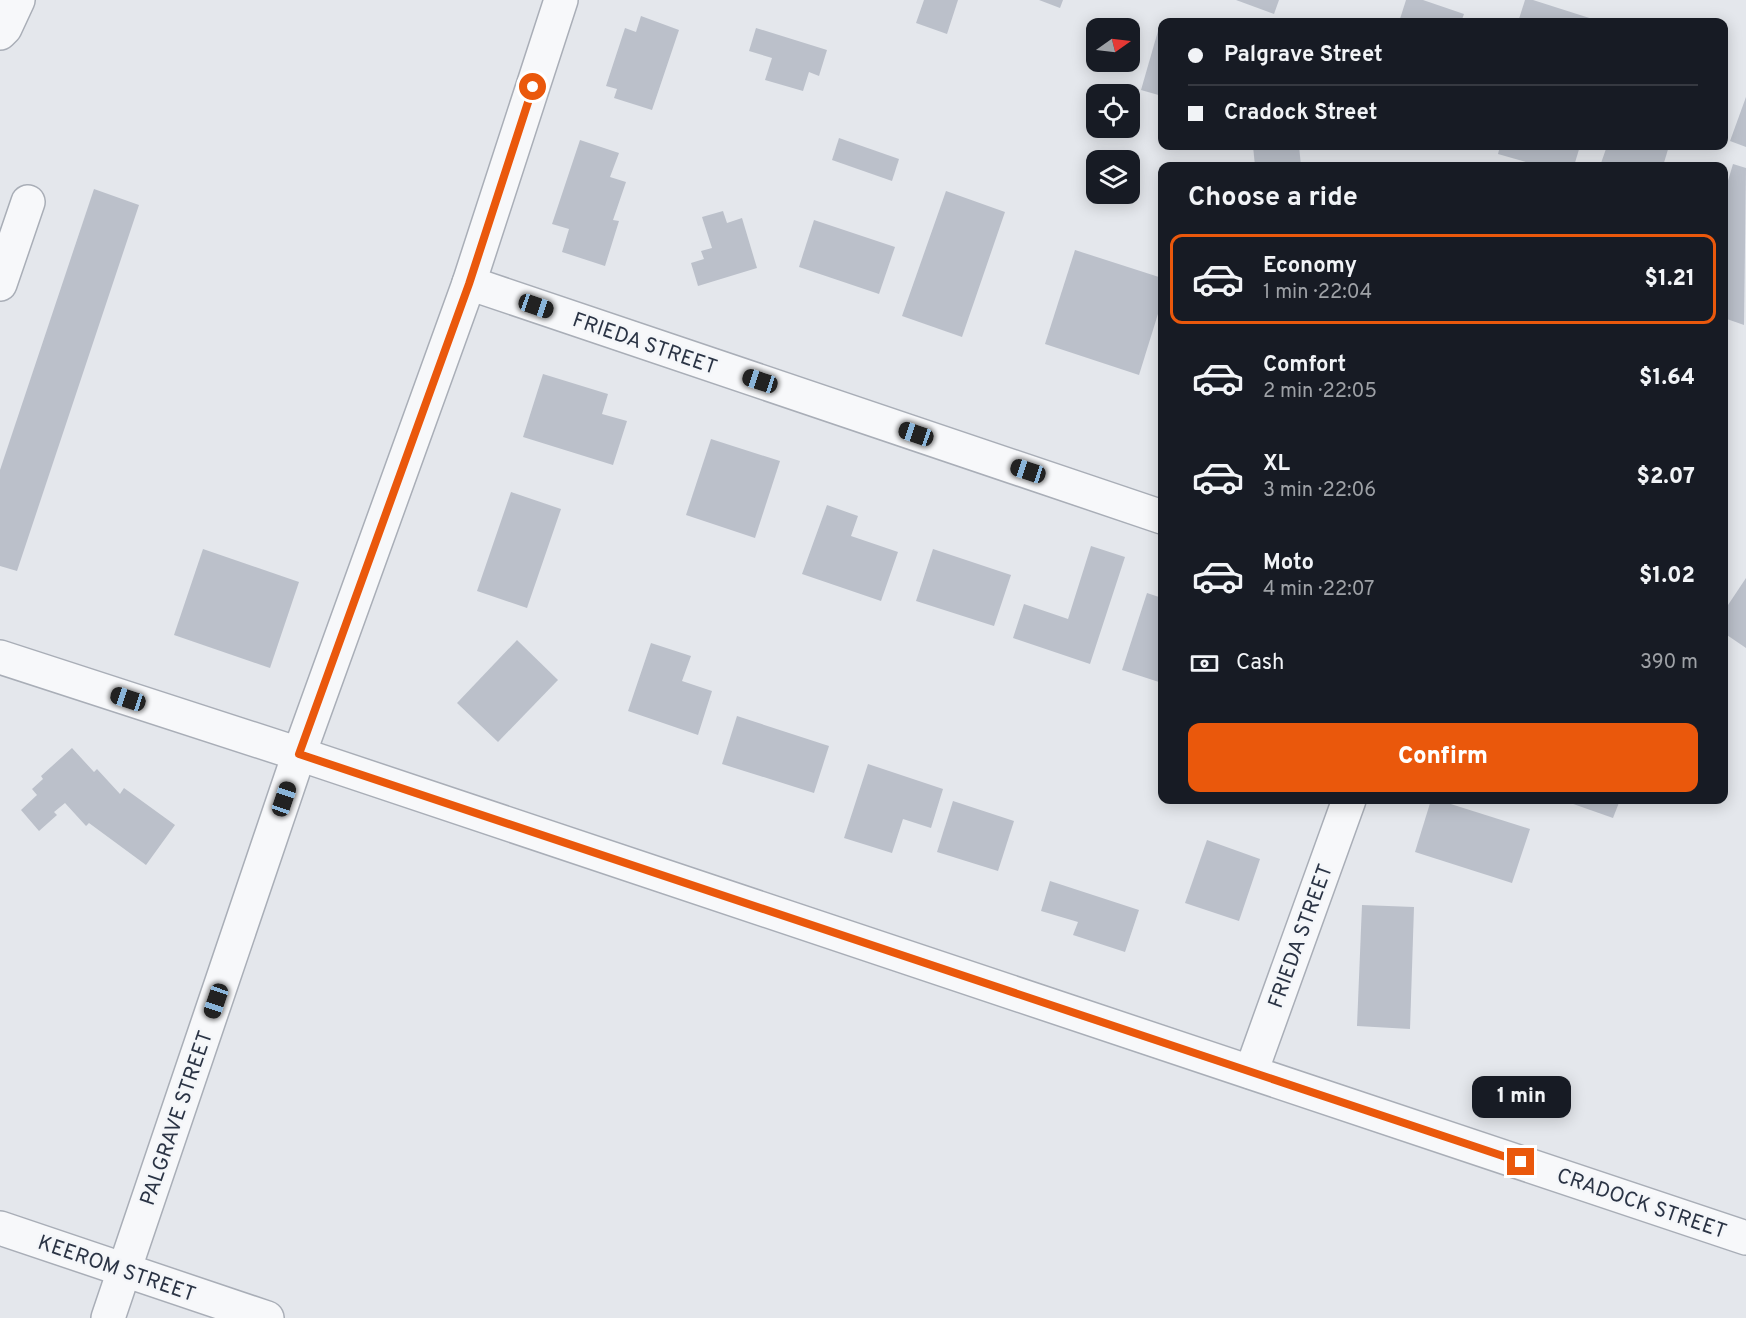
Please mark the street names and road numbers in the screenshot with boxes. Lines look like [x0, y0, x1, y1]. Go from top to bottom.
street label: FRIEDA STREET [569, 307, 720, 382]
street label: FRIEDA STREET [1263, 861, 1340, 1012]
street label: PALGRAVE STREET [135, 1028, 220, 1209]
street label: CRADOCK STREET [1553, 1163, 1730, 1246]
street label: KEEROM STREET [34, 1230, 199, 1309]

